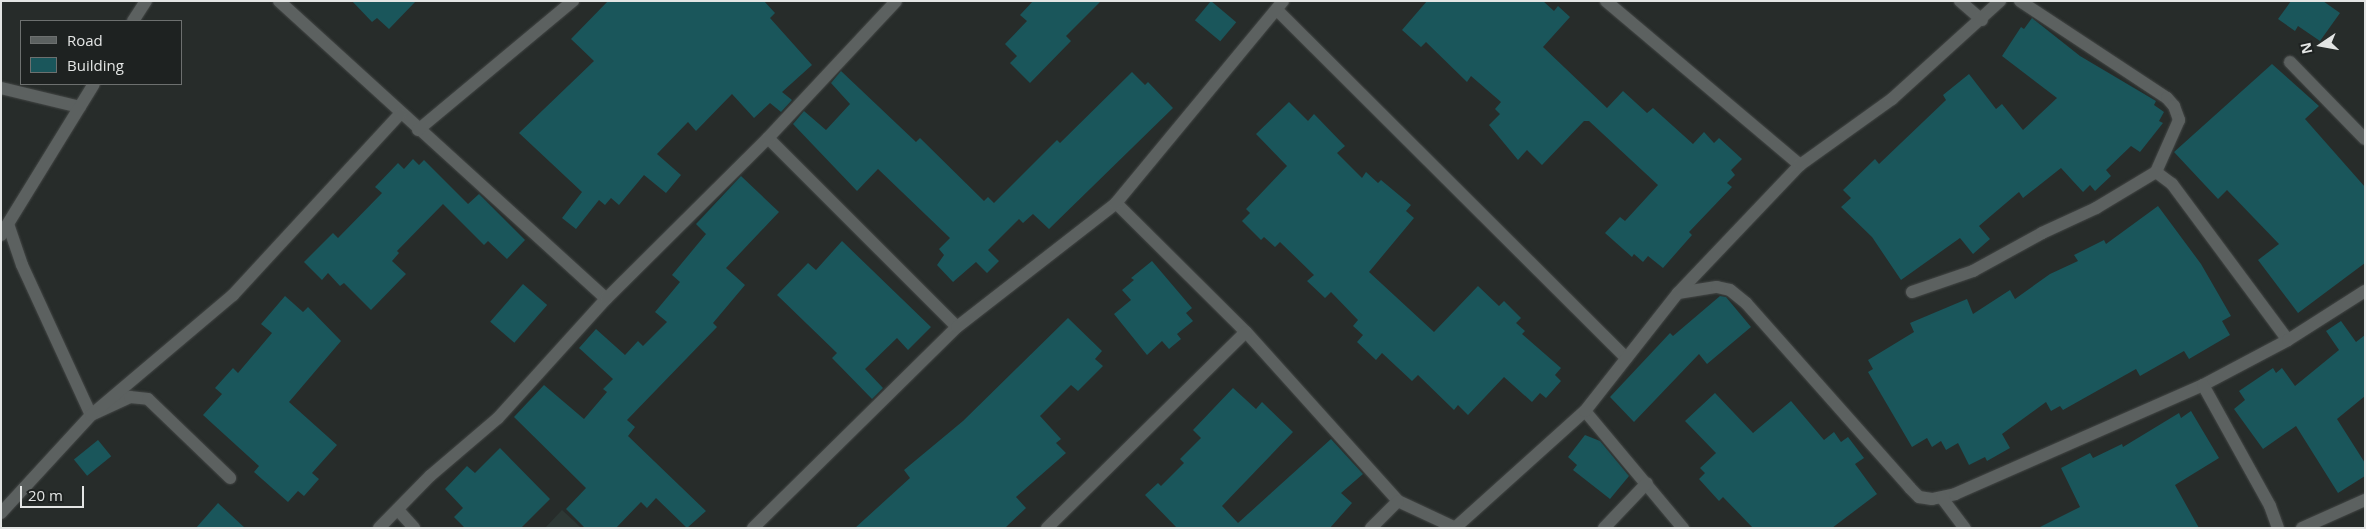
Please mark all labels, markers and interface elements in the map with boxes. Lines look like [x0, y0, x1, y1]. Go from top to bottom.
legend [20, 20, 182, 85]
north arrow [2296, 20, 2346, 70]
text: Road [67, 30, 103, 50]
text: N [2295, 41, 2316, 56]
text: Building [67, 55, 124, 75]
scale bar [22, 476, 86, 508]
text: 20 m [28, 485, 63, 505]

